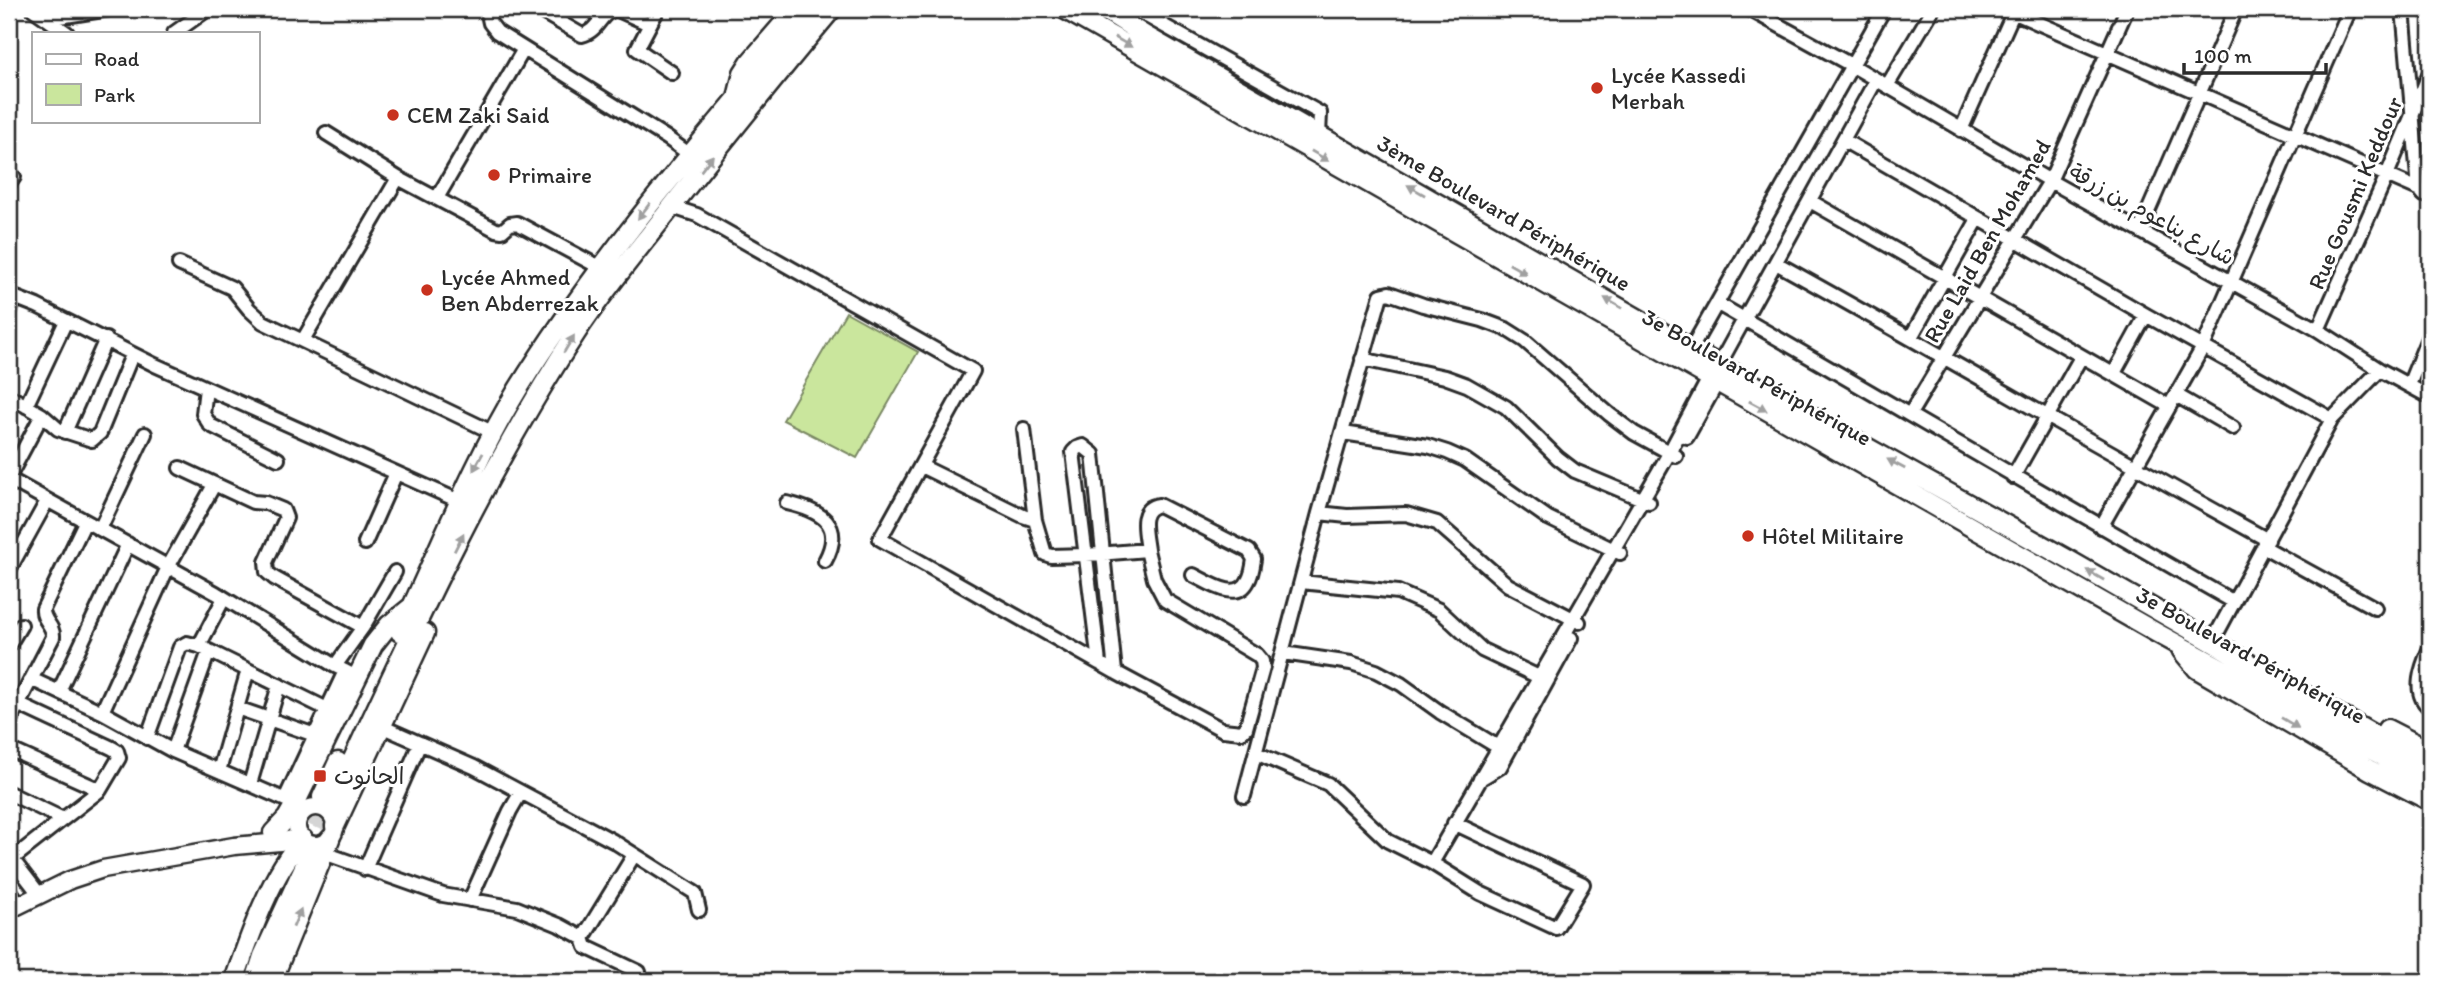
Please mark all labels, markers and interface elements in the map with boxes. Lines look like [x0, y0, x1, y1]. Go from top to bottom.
legend [32, 32, 259, 122]
scale bar [2184, 32, 2325, 76]
one-way arrow [1113, 36, 1133, 48]
text: 100 m [2194, 43, 2252, 68]
text: Road [94, 46, 140, 71]
place label: Lycée Kassedi Merbah [1611, 61, 1746, 115]
marker: Lycée Kassedi Merbah [1589, 80, 1605, 96]
text: Park [94, 82, 136, 107]
street label: Rue Gousmi Keddour [2302, 92, 2408, 294]
place label: CEM Zaki Said [407, 101, 549, 129]
marker: CEM Zaki Said [385, 107, 401, 123]
street label: 3ème Boulevard Périphérique [1372, 129, 1636, 297]
street label: Rue Laid Ben Mohamed [1917, 134, 2057, 348]
one-way arrow [1311, 150, 1330, 162]
one-way arrow [699, 154, 714, 172]
street label: شارع بناعوم بن زرقة [2063, 157, 2240, 274]
place label: Primaire [508, 161, 592, 189]
marker: Primaire [486, 167, 502, 183]
one-way arrow [1406, 184, 1425, 196]
one-way arrow [637, 202, 651, 220]
place label: Lycée Ahmed Ben Abderrezak [441, 263, 599, 317]
one-way arrow [1508, 263, 1527, 275]
marker: Lycée Ahmed Ben Abderrezak [419, 282, 435, 298]
one-way arrow [1603, 297, 1622, 309]
street label: 3e Boulevard Périphérique [1637, 302, 1877, 452]
one-way arrow [563, 334, 575, 353]
one-way arrow [1748, 400, 1767, 412]
one-way arrow [472, 452, 484, 472]
one-way arrow [1886, 458, 1906, 470]
place label: Hôtel Militaire [1762, 522, 1904, 550]
marker: Hôtel Militaire [1740, 528, 1756, 544]
one-way arrow [453, 532, 464, 552]
one-way arrow [2085, 569, 2104, 581]
street label: 3e Boulevard Périphérique [2131, 580, 2371, 730]
one-way arrow [2281, 717, 2300, 729]
place label: الحانوت [334, 762, 404, 790]
marker: الحانوت [312, 768, 328, 784]
one-way arrow [292, 907, 303, 928]

